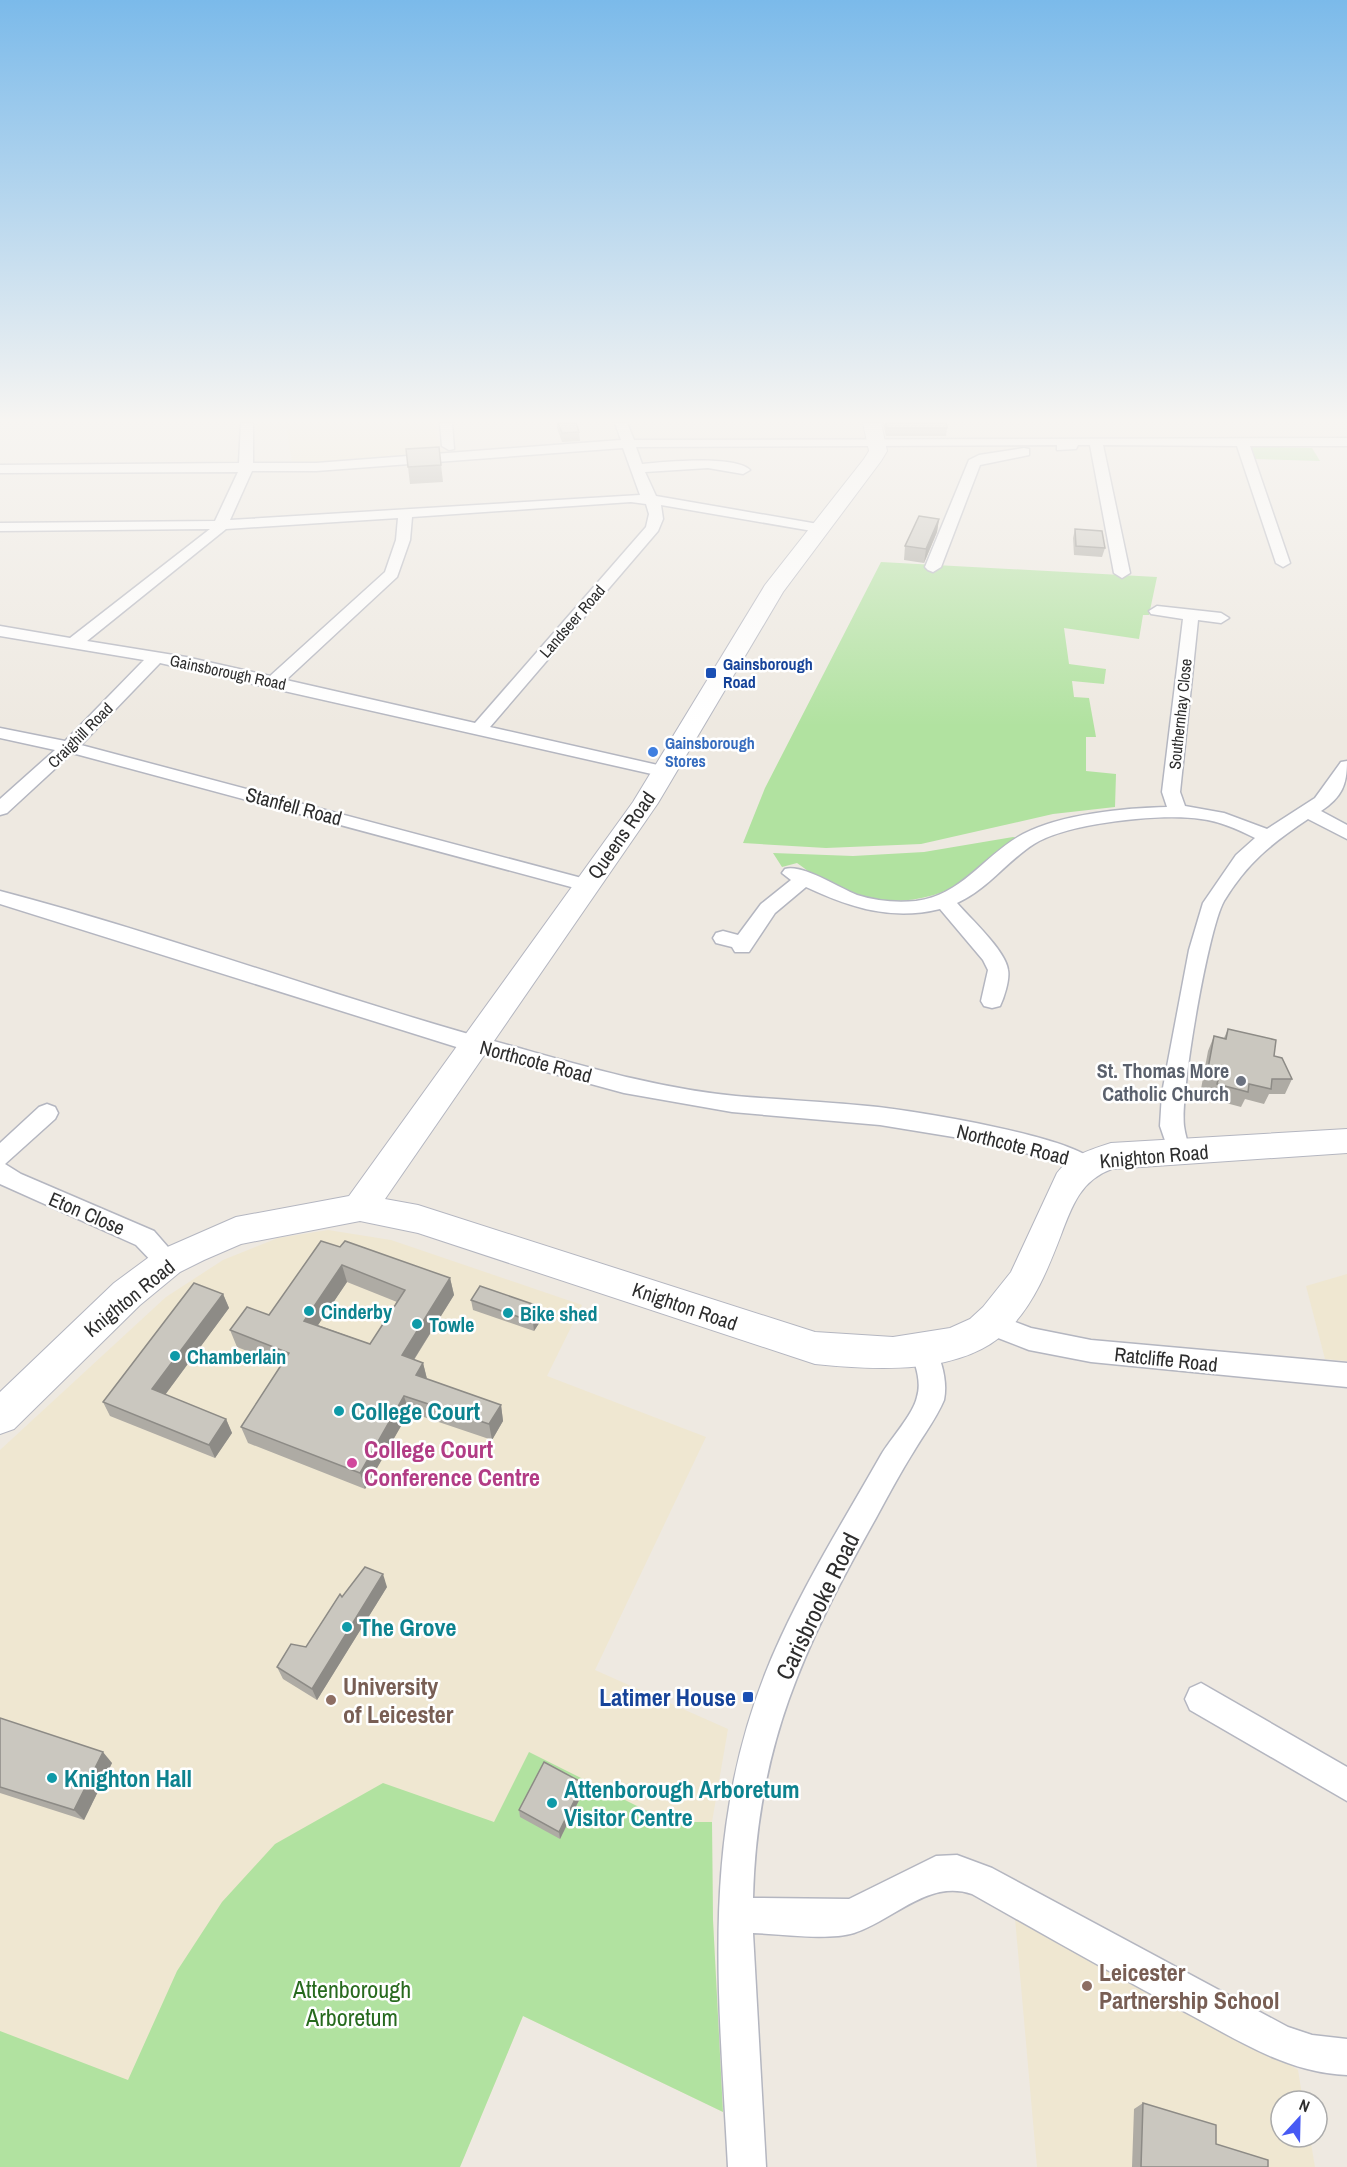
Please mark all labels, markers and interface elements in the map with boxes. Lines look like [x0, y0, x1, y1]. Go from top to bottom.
street label: Landseer Road [534, 580, 610, 662]
street label: Gainsborough Road [168, 649, 288, 695]
place label: Gainsborough Road [723, 653, 813, 693]
street label: Southernhay Close [1163, 657, 1197, 771]
marker: Gainsborough Road [704, 666, 718, 680]
street label: Craighill Road [43, 698, 117, 772]
place label: Gainsborough Stores [665, 732, 755, 772]
marker: Gainsborough Stores [646, 745, 660, 759]
street label: Stanfell Road [243, 780, 345, 832]
street label: Queens Road [581, 786, 661, 884]
street label: Northcote Road [477, 1033, 595, 1089]
place label: St. Thomas More Catholic Church [1097, 1057, 1229, 1107]
marker: St. Thomas More Catholic Church [1234, 1074, 1248, 1088]
street label: Northcote Road [954, 1117, 1072, 1171]
street label: Knighton Road [1098, 1138, 1210, 1174]
street label: Eton Close [45, 1185, 129, 1241]
street label: Knighton Road [78, 1253, 180, 1343]
street label: Knighton Road [629, 1275, 741, 1337]
place label: Cinderby [321, 1298, 393, 1325]
place label: Bike shed [520, 1300, 597, 1327]
marker: Cinderby [302, 1304, 316, 1318]
marker: Bike shed [501, 1306, 515, 1320]
place label: Towle [429, 1311, 474, 1338]
marker: Towle [410, 1317, 424, 1331]
street label: Ratcliffe Road [1113, 1340, 1219, 1378]
place label: Chamberlain [187, 1343, 286, 1370]
marker: Chamberlain [168, 1349, 182, 1363]
place label: College Court [351, 1395, 480, 1427]
marker: College Court [332, 1404, 346, 1418]
place label: College Court Conference Centre [364, 1433, 540, 1493]
marker: College Court Conference Centre [345, 1456, 359, 1470]
street label: Carisbrooke Road [768, 1527, 866, 1685]
place label: The Grove [359, 1611, 456, 1643]
marker: The Grove [340, 1620, 354, 1634]
place label: University of Leicester [343, 1670, 454, 1730]
place label: Latimer House [599, 1681, 736, 1713]
marker: Latimer House [741, 1690, 755, 1704]
marker: University of Leicester [324, 1693, 338, 1707]
place label: Knighton Hall [64, 1762, 192, 1794]
marker: Knighton Hall [45, 1771, 59, 1785]
place label: Attenborough Arboretum Visitor Centre [564, 1773, 799, 1833]
marker: Attenborough Arboretum Visitor Centre [545, 1796, 559, 1810]
place label: Leicester Partnership School [1099, 1956, 1279, 2016]
park label: Attenborough Arboretum [292, 1973, 411, 2033]
marker: Leicester Partnership School [1080, 1979, 1094, 1993]
north arrow [1269, 2089, 1329, 2149]
text: N [1296, 2093, 1313, 2117]

